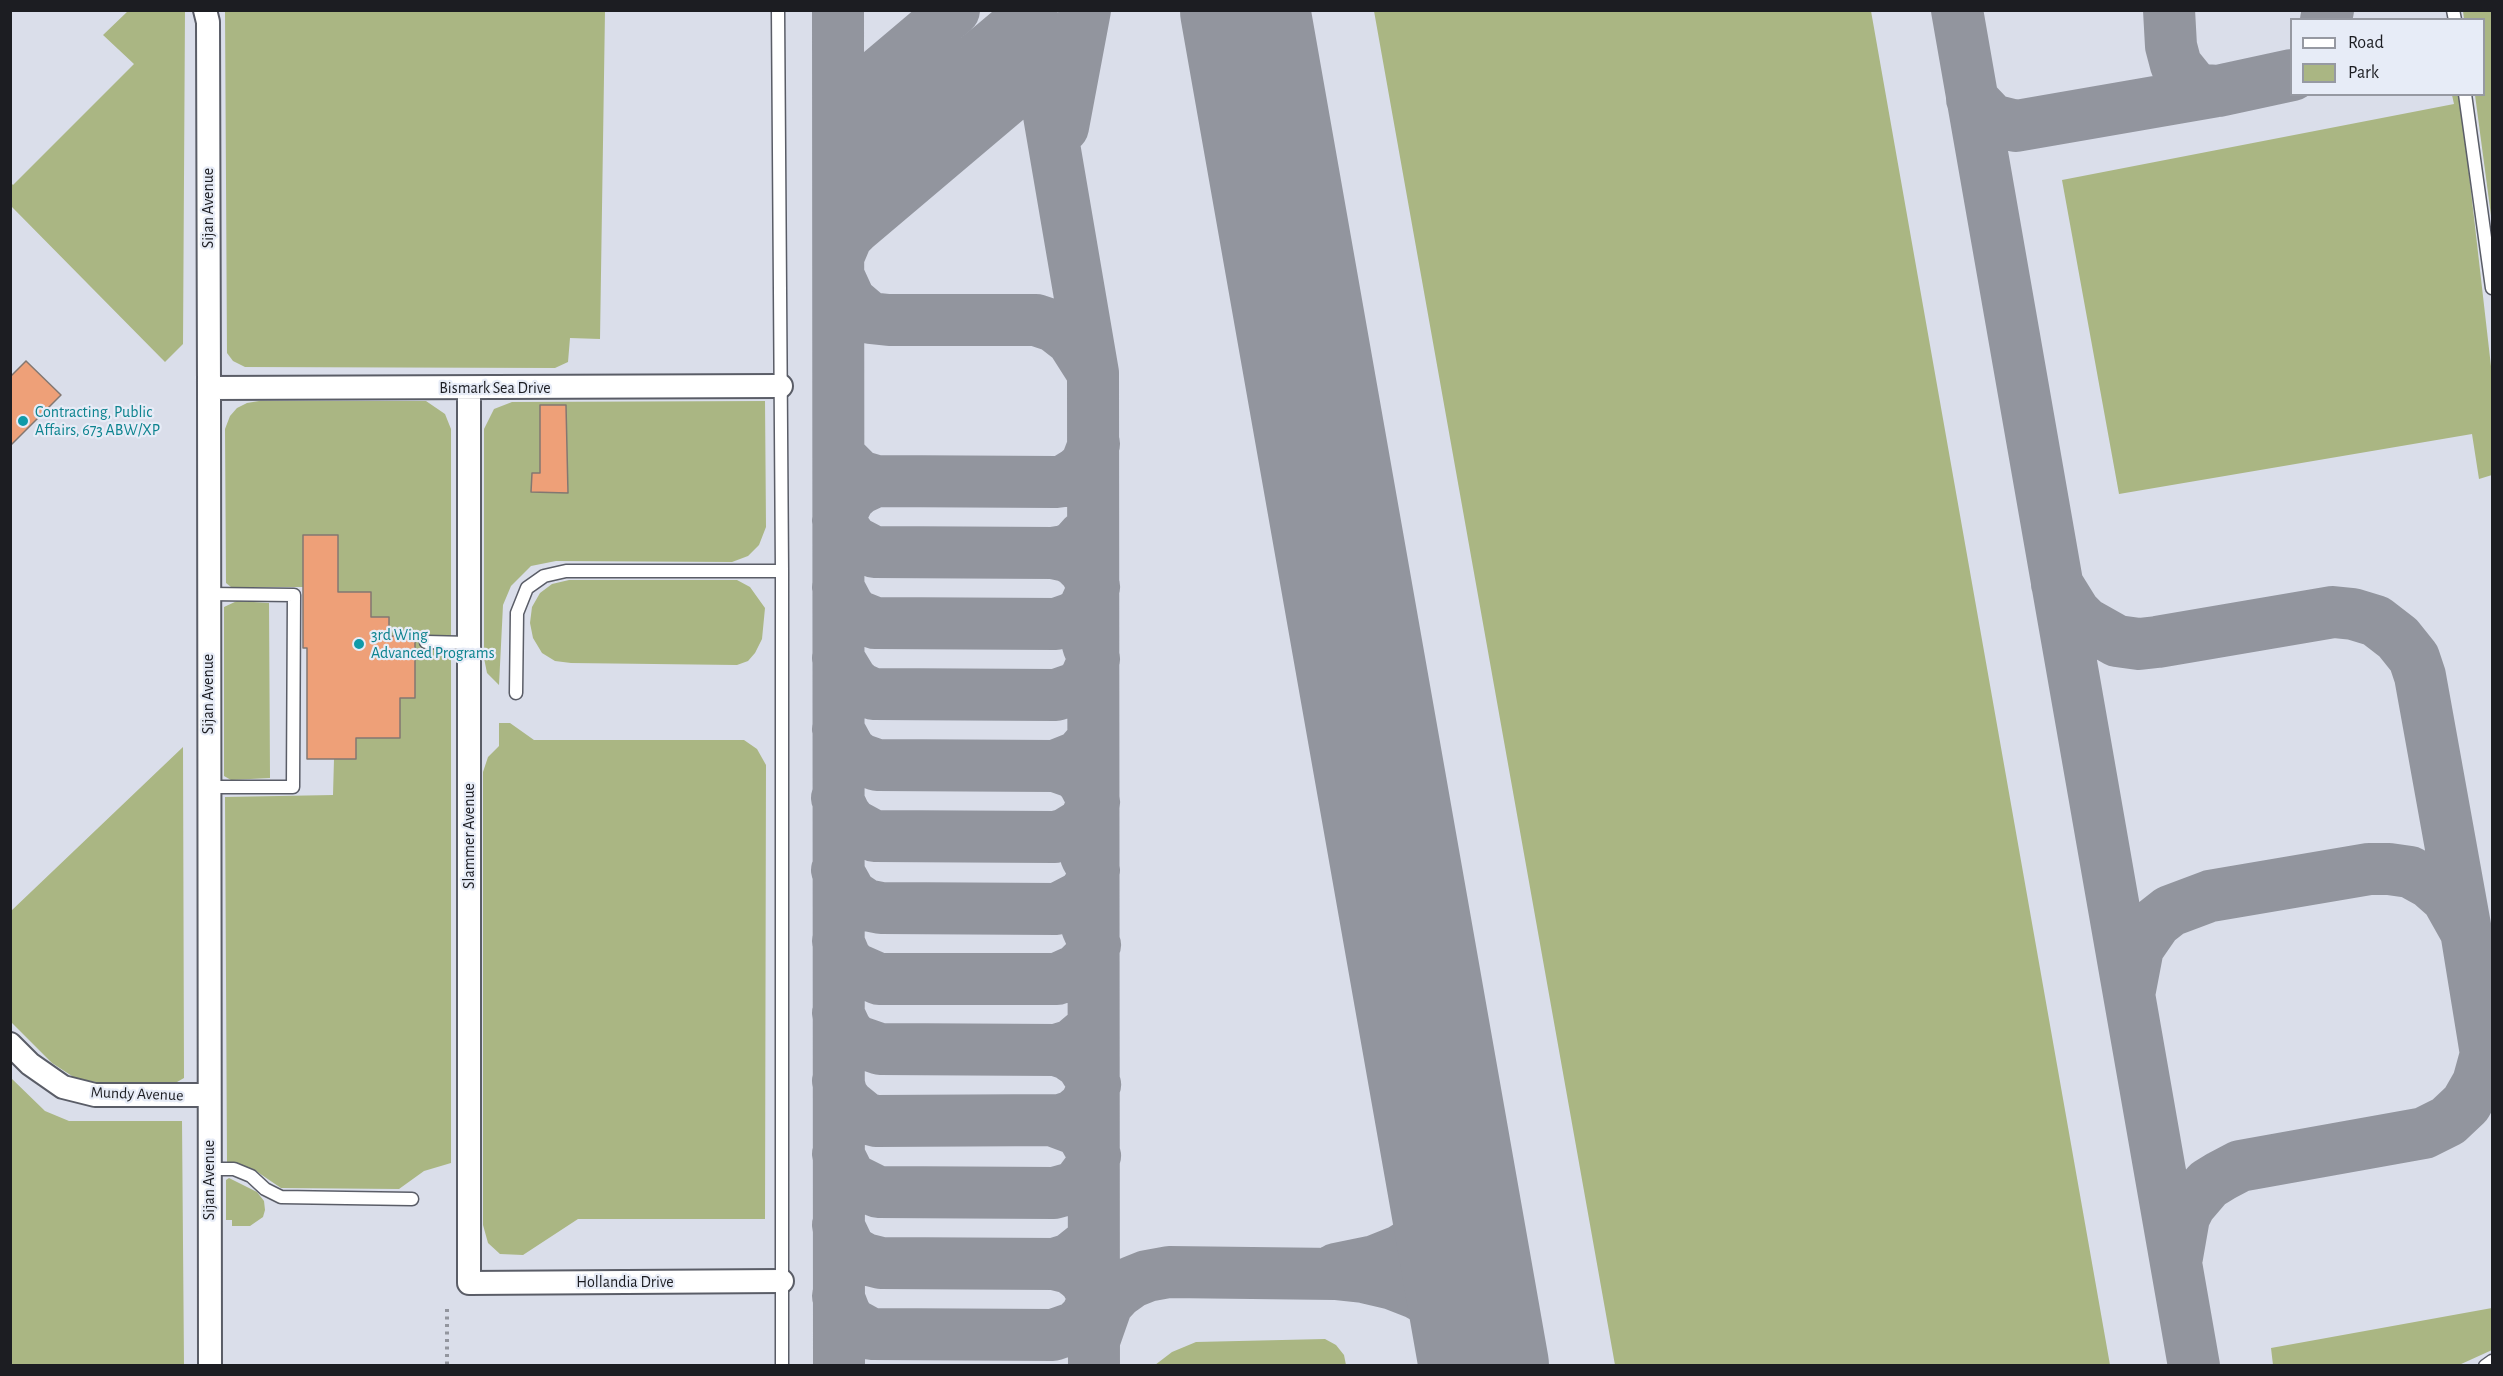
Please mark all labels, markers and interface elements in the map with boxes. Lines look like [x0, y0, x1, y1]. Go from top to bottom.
legend [2290, 18, 2485, 96]
text: Road [2348, 34, 2384, 52]
text: Park [2348, 64, 2379, 82]
street label: Sijan Avenue [198, 168, 218, 248]
street label: Bismark Sea Drive [439, 378, 551, 398]
place label: Contracting, Public Affairs, 673 ABW/XP [35, 402, 160, 440]
marker: Contracting, Public Affairs, 673 ABW/XP [16, 414, 30, 428]
place label: 3rd Wing Advanced Programs [371, 625, 495, 663]
marker: 3rd Wing Advanced Programs [352, 637, 366, 651]
street label: Sijan Avenue [198, 654, 218, 734]
street label: Slammer Avenue [459, 783, 479, 889]
street label: Mundy Avenue [90, 1083, 184, 1105]
street label: Sijan Avenue [199, 1140, 219, 1220]
street label: Hollandia Drive [576, 1272, 674, 1292]

